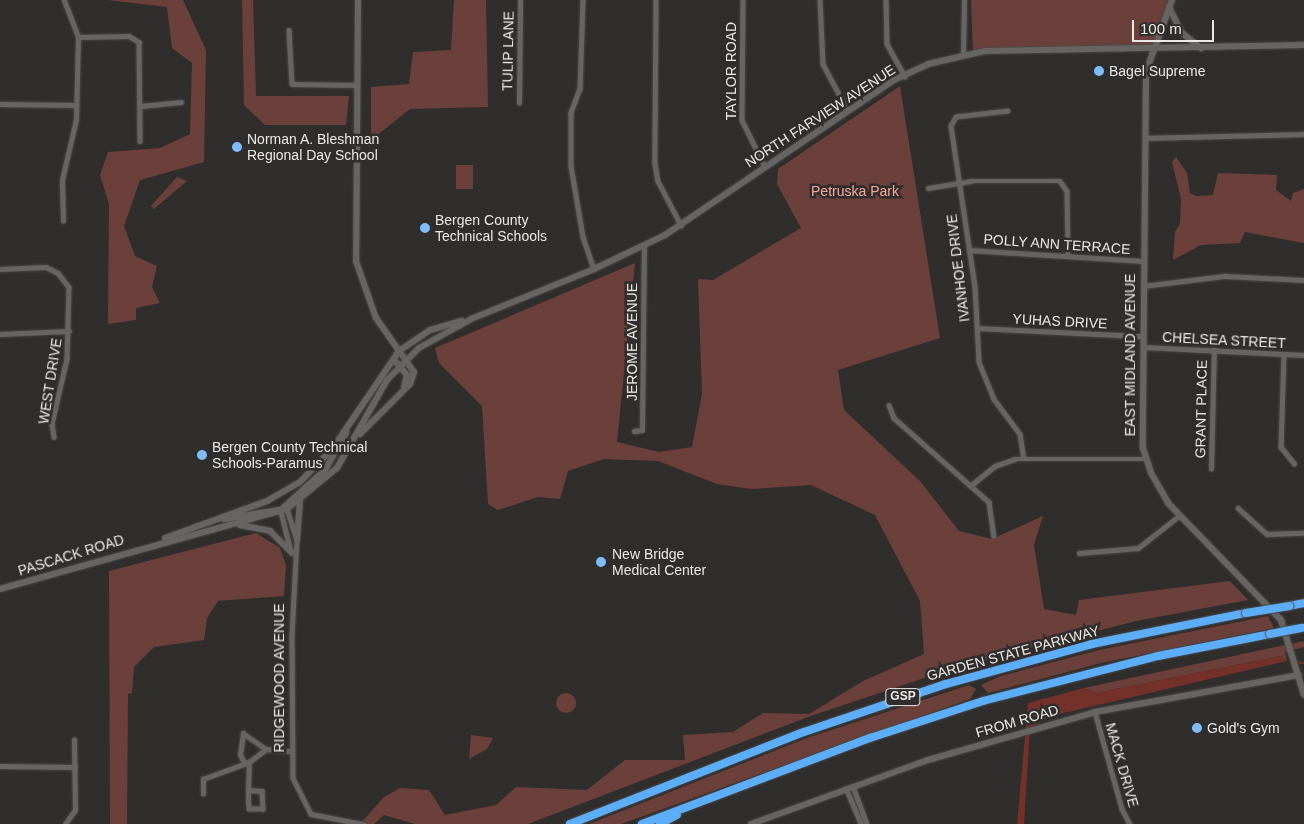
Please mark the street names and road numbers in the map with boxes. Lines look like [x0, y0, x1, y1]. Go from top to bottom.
street label: TULIP LANE [499, 11, 517, 91]
street label: TAYLOR ROAD [723, 22, 739, 120]
street label: NORTH FARVIEW AVENUE [741, 61, 899, 171]
street label: IVANHOE DRIVE [943, 213, 973, 323]
street label: POLLY ANN TERRACE [982, 230, 1132, 258]
street label: EAST MIDLAND AVENUE [1122, 273, 1138, 437]
street label: JEROME AVENUE [624, 283, 640, 401]
street label: YUHAS DRIVE [1012, 310, 1108, 332]
street label: CHELSEA STREET [1161, 328, 1287, 352]
street label: WEST DRIVE [35, 337, 65, 425]
street label: GRANT PLACE [1192, 359, 1210, 459]
street label: PASCACK ROAD [16, 531, 126, 579]
street label: RIDGEWOOD AVENUE [271, 603, 287, 753]
street label: GARDEN STATE PARKWAY [925, 622, 1101, 684]
road number: GSP [884, 688, 922, 706]
street label: FROM ROAD [974, 701, 1060, 741]
street label: MACK DRIVE [1102, 721, 1142, 809]

